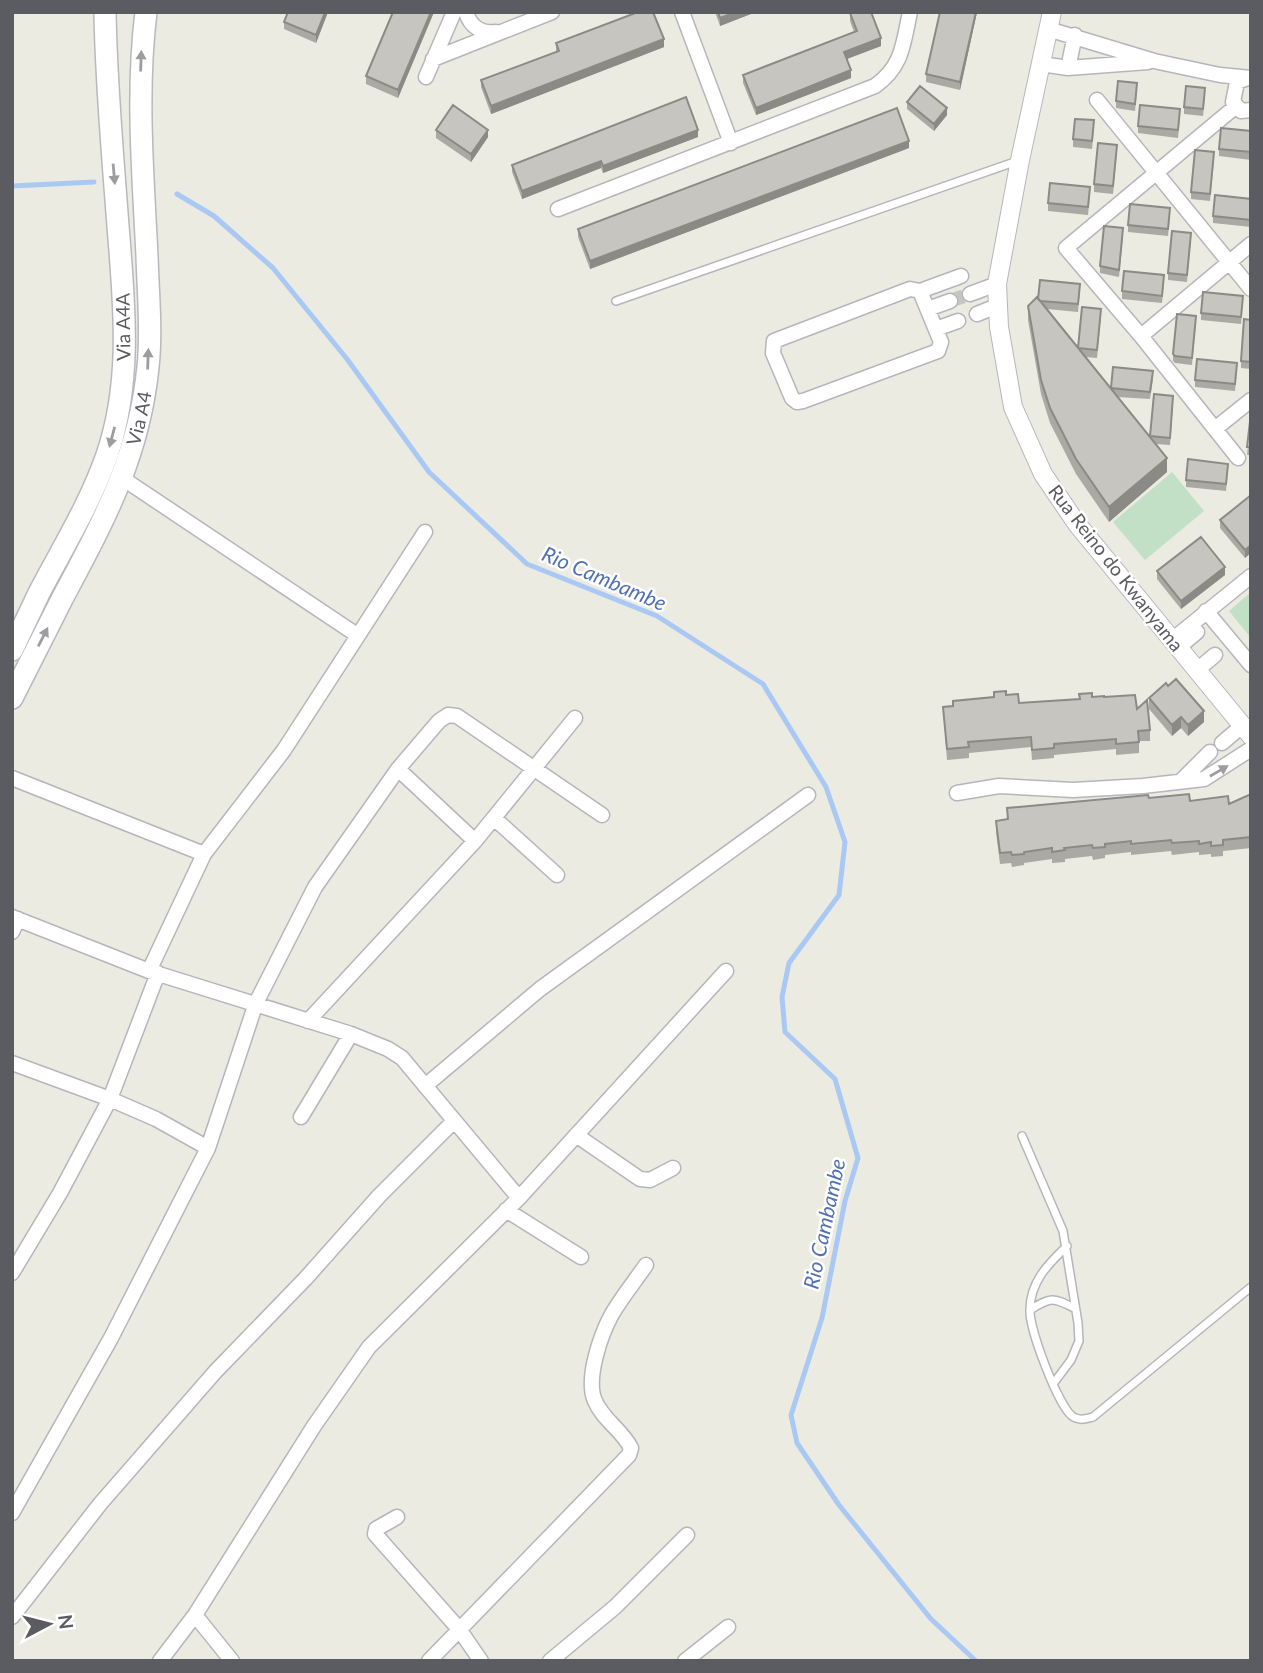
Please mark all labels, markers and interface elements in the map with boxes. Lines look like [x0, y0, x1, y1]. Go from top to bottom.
one-way arrow [136, 50, 147, 72]
one-way arrow [109, 163, 120, 185]
street label: Via A4A [110, 293, 135, 361]
one-way arrow [143, 347, 154, 369]
street label: Via A4 [121, 389, 156, 448]
one-way arrow [106, 426, 117, 448]
street label: Rua Reino do Kwanyama [1044, 480, 1189, 656]
water label: Rio Cambambe [539, 540, 670, 615]
one-way arrow [38, 627, 49, 647]
one-way arrow [1209, 765, 1228, 777]
water label: Rio Cambambe [798, 1156, 850, 1291]
north arrow [14, 1589, 84, 1659]
text: N [54, 1613, 79, 1631]

